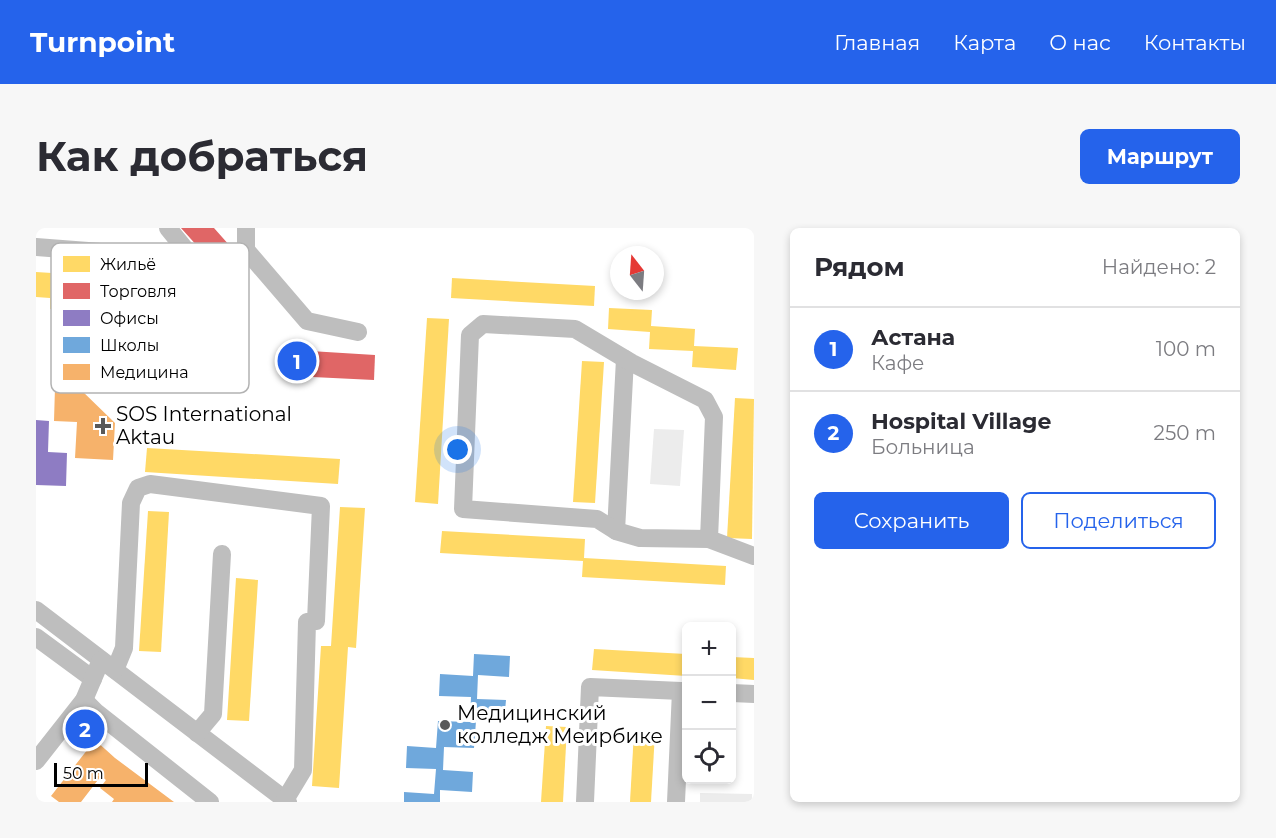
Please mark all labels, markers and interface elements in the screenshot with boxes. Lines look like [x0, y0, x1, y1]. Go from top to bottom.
text: Turnpoint [30, 25, 175, 59]
text: Главная [834, 30, 920, 55]
text: Карта [953, 30, 1016, 55]
text: О нас [1049, 30, 1111, 55]
text: Контакты [1144, 30, 1246, 55]
button: Маршрут [1080, 129, 1240, 184]
text: Как добраться [36, 130, 368, 182]
legend [51, 243, 249, 393]
north arrow [610, 246, 664, 300]
text: Рядом [814, 251, 905, 283]
text: Жильё [100, 255, 156, 274]
text: Найдено: 2 [1102, 255, 1216, 279]
text: Торговля [100, 282, 177, 301]
text: Офисы [100, 309, 159, 328]
text: Астана [871, 324, 955, 351]
text: Школы [100, 336, 159, 355]
text: 1 [830, 337, 837, 361]
text: 100 m [1156, 337, 1216, 361]
pin: 1 [278, 338, 316, 384]
text: Кафе [871, 351, 924, 375]
text: Медицина [100, 363, 189, 382]
place label: SOS International Aktau [116, 402, 292, 449]
text: Hospital Village [871, 408, 1051, 435]
marker: SOS International Aktau [94, 417, 112, 435]
text: 2 [828, 421, 839, 445]
text: 250 m [1154, 421, 1216, 445]
your location [443, 435, 472, 464]
text: Больница [871, 435, 975, 459]
button: Сохранить [814, 492, 1009, 549]
button: Поделиться [1021, 492, 1216, 549]
map controls [682, 622, 736, 784]
button: + [682, 622, 736, 676]
button: − [682, 676, 736, 730]
place label: Медицинский колледж Меирбике [457, 701, 663, 748]
pin: 2 [65, 706, 104, 752]
marker: Медицинский колледж Меирбике [438, 718, 452, 732]
button: locate [682, 730, 736, 784]
scale bar [54, 760, 148, 788]
text: 50 m [63, 764, 104, 783]

